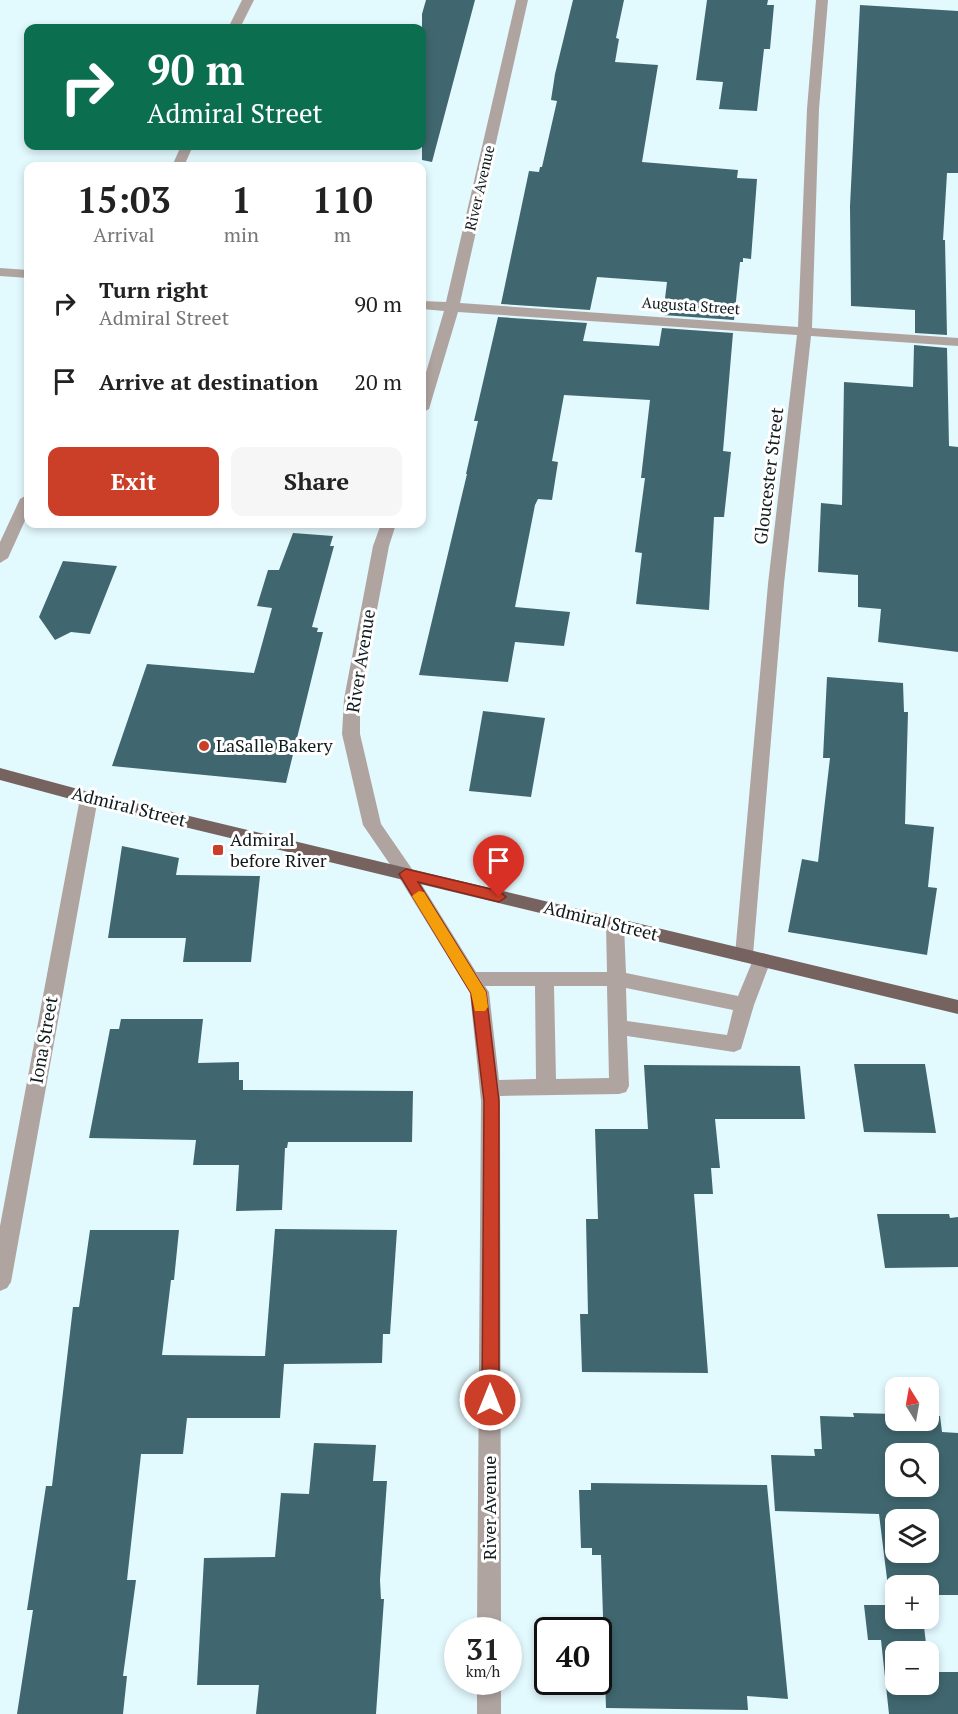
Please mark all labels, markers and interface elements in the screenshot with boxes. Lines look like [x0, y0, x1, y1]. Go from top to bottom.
text: 90 m [147, 41, 245, 97]
icon: right [48, 48, 126, 126]
text: Admiral Street [147, 95, 323, 131]
street label: River Avenue [459, 143, 499, 233]
text: 15:03 [77, 176, 171, 223]
text: 1 [231, 176, 252, 223]
text: 110 [312, 176, 373, 223]
text: Arrival [93, 221, 155, 248]
text: min [224, 221, 259, 248]
text: m [334, 221, 351, 248]
text: Turn right [99, 275, 208, 304]
icon: right [48, 287, 81, 320]
text: 90 m [354, 289, 402, 318]
street label: Augusta Street [641, 292, 741, 318]
text: Admiral Street [99, 304, 229, 331]
icon: arrive [48, 365, 81, 398]
text: Arrive at destination [99, 367, 318, 396]
text: 20 m [354, 367, 402, 396]
street label: Gloucester Street [748, 406, 788, 546]
button: Exit [48, 447, 219, 516]
button: Share [231, 447, 402, 516]
street label: River Avenue [340, 607, 380, 714]
place label: LaSalle Bakery [216, 733, 333, 757]
marker: LaSalle Bakery [197, 739, 211, 753]
street label: Admiral Street [70, 780, 189, 832]
place label: Admiral before River [230, 827, 327, 872]
pin [473, 835, 524, 897]
marker: Admiral before River [211, 843, 225, 857]
icon: arrive [482, 844, 515, 877]
street label: Admiral Street [542, 894, 661, 946]
street label: Iona Street [24, 994, 63, 1085]
position arrow [458, 1368, 522, 1432]
north arrow [885, 1377, 939, 1431]
map controls [885, 1377, 939, 1695]
button: search [885, 1443, 939, 1497]
street label: River Avenue [477, 1456, 501, 1560]
button: layers [885, 1509, 939, 1563]
button: + [885, 1575, 939, 1629]
speed limit sign: 40 [534, 1617, 612, 1695]
text: 31 [466, 1629, 500, 1669]
button: − [885, 1641, 939, 1695]
text: km/h [466, 1661, 500, 1681]

